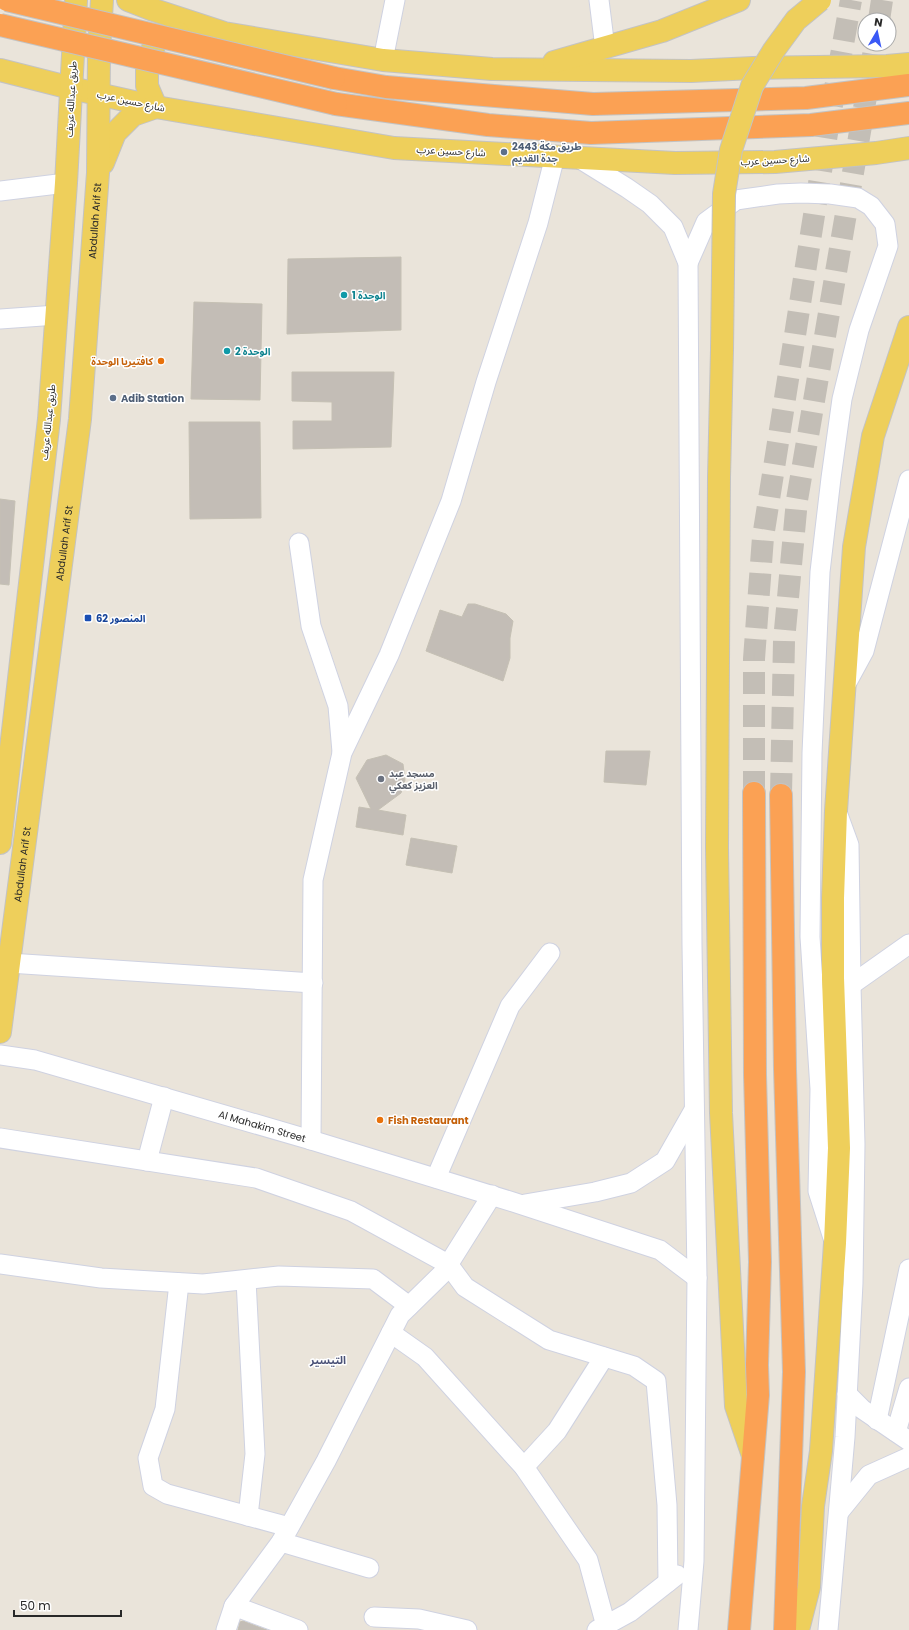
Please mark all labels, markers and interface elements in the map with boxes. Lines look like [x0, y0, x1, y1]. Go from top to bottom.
north arrow [857, 12, 897, 52]
text: N [873, 14, 884, 31]
street label: طريق عبدالله عريف [62, 60, 80, 137]
street label: شارع حسين عرب [96, 86, 167, 116]
place label: 2443 طريق مكة جدة القديم [512, 139, 582, 166]
street label: شارع حسين عرب [416, 142, 486, 160]
marker: 2443 طريق مكة جدة القديم [499, 147, 509, 157]
street label: شارع حسين عرب [740, 151, 810, 169]
street label: Abdullah Arif St [84, 182, 105, 259]
place label: الوحدة 1 [352, 288, 386, 303]
marker: الوحدة 1 [339, 290, 349, 300]
place label: الوحدة 2 [235, 344, 271, 359]
marker: الوحدة 2 [222, 346, 232, 356]
place label: كافتيريا الوحدة [91, 354, 153, 369]
marker: كافتيريا الوحدة [156, 356, 166, 366]
street label: طريق عبدالله عريف [37, 383, 59, 461]
place label: Adib Station [121, 391, 184, 406]
marker: Adib Station [108, 393, 118, 403]
street label: Abdullah Arif St [51, 504, 76, 582]
place label: المنصور 62 [96, 611, 146, 626]
marker: المنصور 62 [83, 613, 93, 623]
place label: مسجد عبد العزيز كعكي [389, 766, 438, 794]
marker: مسجد عبد العزيز كعكي [376, 774, 386, 784]
street label: Abdullah Arif St [10, 825, 34, 903]
street label: Al Mahakim Street [217, 1106, 308, 1146]
place label: Fish Restaurant [388, 1113, 469, 1128]
marker: Fish Restaurant [375, 1115, 385, 1125]
district label: التيسير [309, 1352, 346, 1368]
scale bar [14, 1592, 121, 1618]
text: 50 m [20, 1597, 51, 1614]

